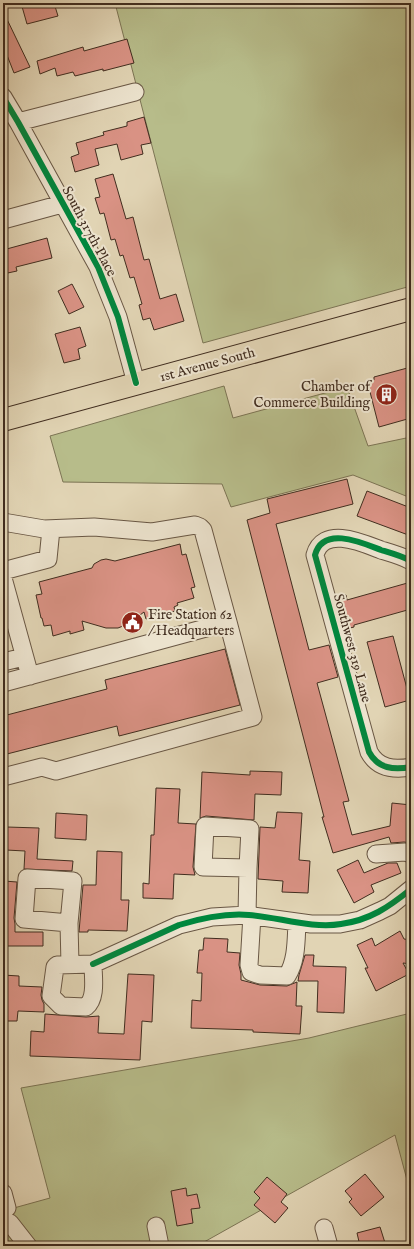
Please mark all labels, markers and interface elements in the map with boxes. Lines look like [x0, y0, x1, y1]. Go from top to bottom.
street label: South 317th Place [58, 183, 121, 280]
street label: 1st Avenue South [158, 343, 257, 386]
place label: Chamber of Commerce Building [253, 378, 373, 412]
building icon: Chamber of Commerce Building [373, 381, 399, 407]
street label: Southwest 319 Lane [329, 592, 375, 705]
place label: Fire Station 62 / Headquarters [148, 606, 234, 640]
public building icon: Fire Station 62 / Headquarters [119, 609, 145, 635]

